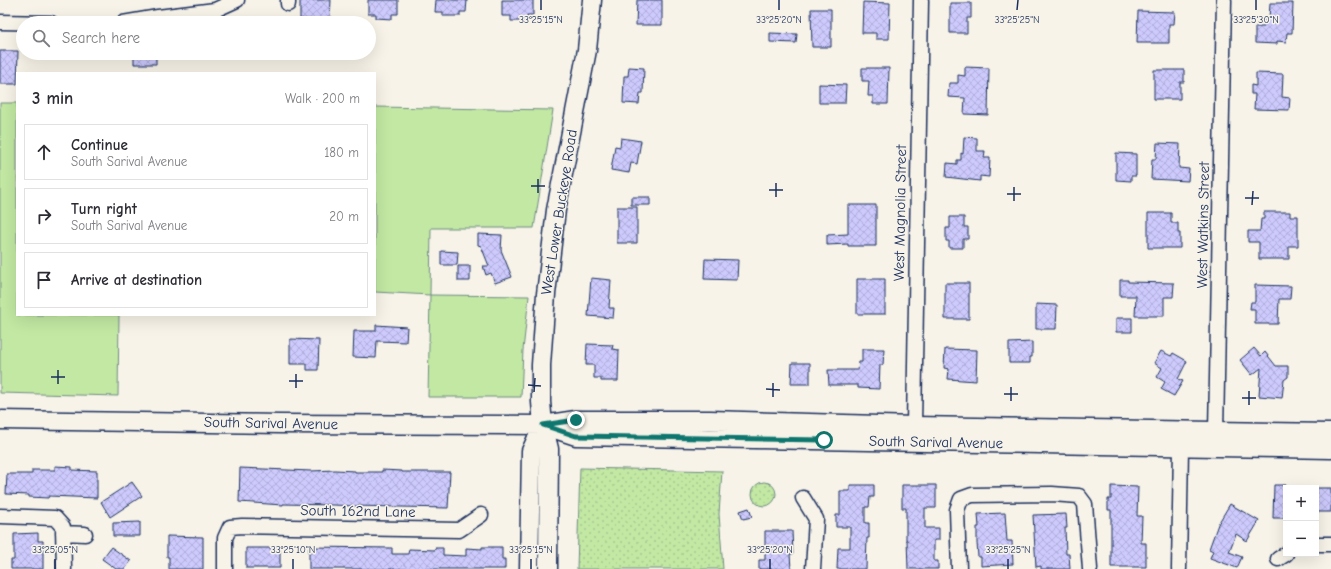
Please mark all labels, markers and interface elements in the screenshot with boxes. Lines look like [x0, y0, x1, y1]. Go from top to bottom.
text: 33°25'15"N [519, 14, 563, 26]
text: 33°25'20"N [756, 14, 802, 26]
text: 33°25'25"N [994, 14, 1040, 26]
text: 33°25'30"N [1233, 14, 1279, 26]
search box [16, 16, 376, 60]
icon: search [30, 27, 52, 49]
text: Search here [62, 29, 140, 47]
text: 3 min [32, 89, 73, 108]
text: Walk · 200 m [285, 91, 360, 106]
street label: West Lower Buckeye Road [537, 128, 581, 296]
text: Continue [71, 136, 128, 154]
icon: ahead [33, 141, 55, 163]
street label: West Magnolia Street [890, 144, 910, 281]
text: 180 m [324, 145, 359, 160]
text: South Sarival Avenue [71, 154, 187, 169]
street label: West Watkins Street [1193, 161, 1213, 289]
text: Turn right [71, 200, 137, 218]
icon: right [33, 205, 55, 227]
text: 20 m [329, 209, 359, 224]
text: South Sarival Avenue [71, 218, 187, 233]
icon: arrive [33, 269, 55, 291]
text: Arrive at destination [71, 271, 202, 289]
route end [567, 411, 585, 429]
street label: South Sarival Avenue [204, 413, 339, 433]
route start [815, 431, 833, 449]
street label: South Sarival Avenue [869, 432, 1004, 452]
map controls [1283, 485, 1319, 557]
button: + [1283, 485, 1319, 521]
street label: South 162nd Lane [300, 501, 416, 521]
button: − [1283, 521, 1319, 557]
text: 33°25'05"N [32, 544, 78, 556]
text: 33°25'10"N [271, 544, 315, 556]
text: 33°25'15"N [509, 544, 553, 556]
text: 33°25'20"N [747, 544, 793, 556]
text: 33°25'25"N [985, 544, 1031, 556]

